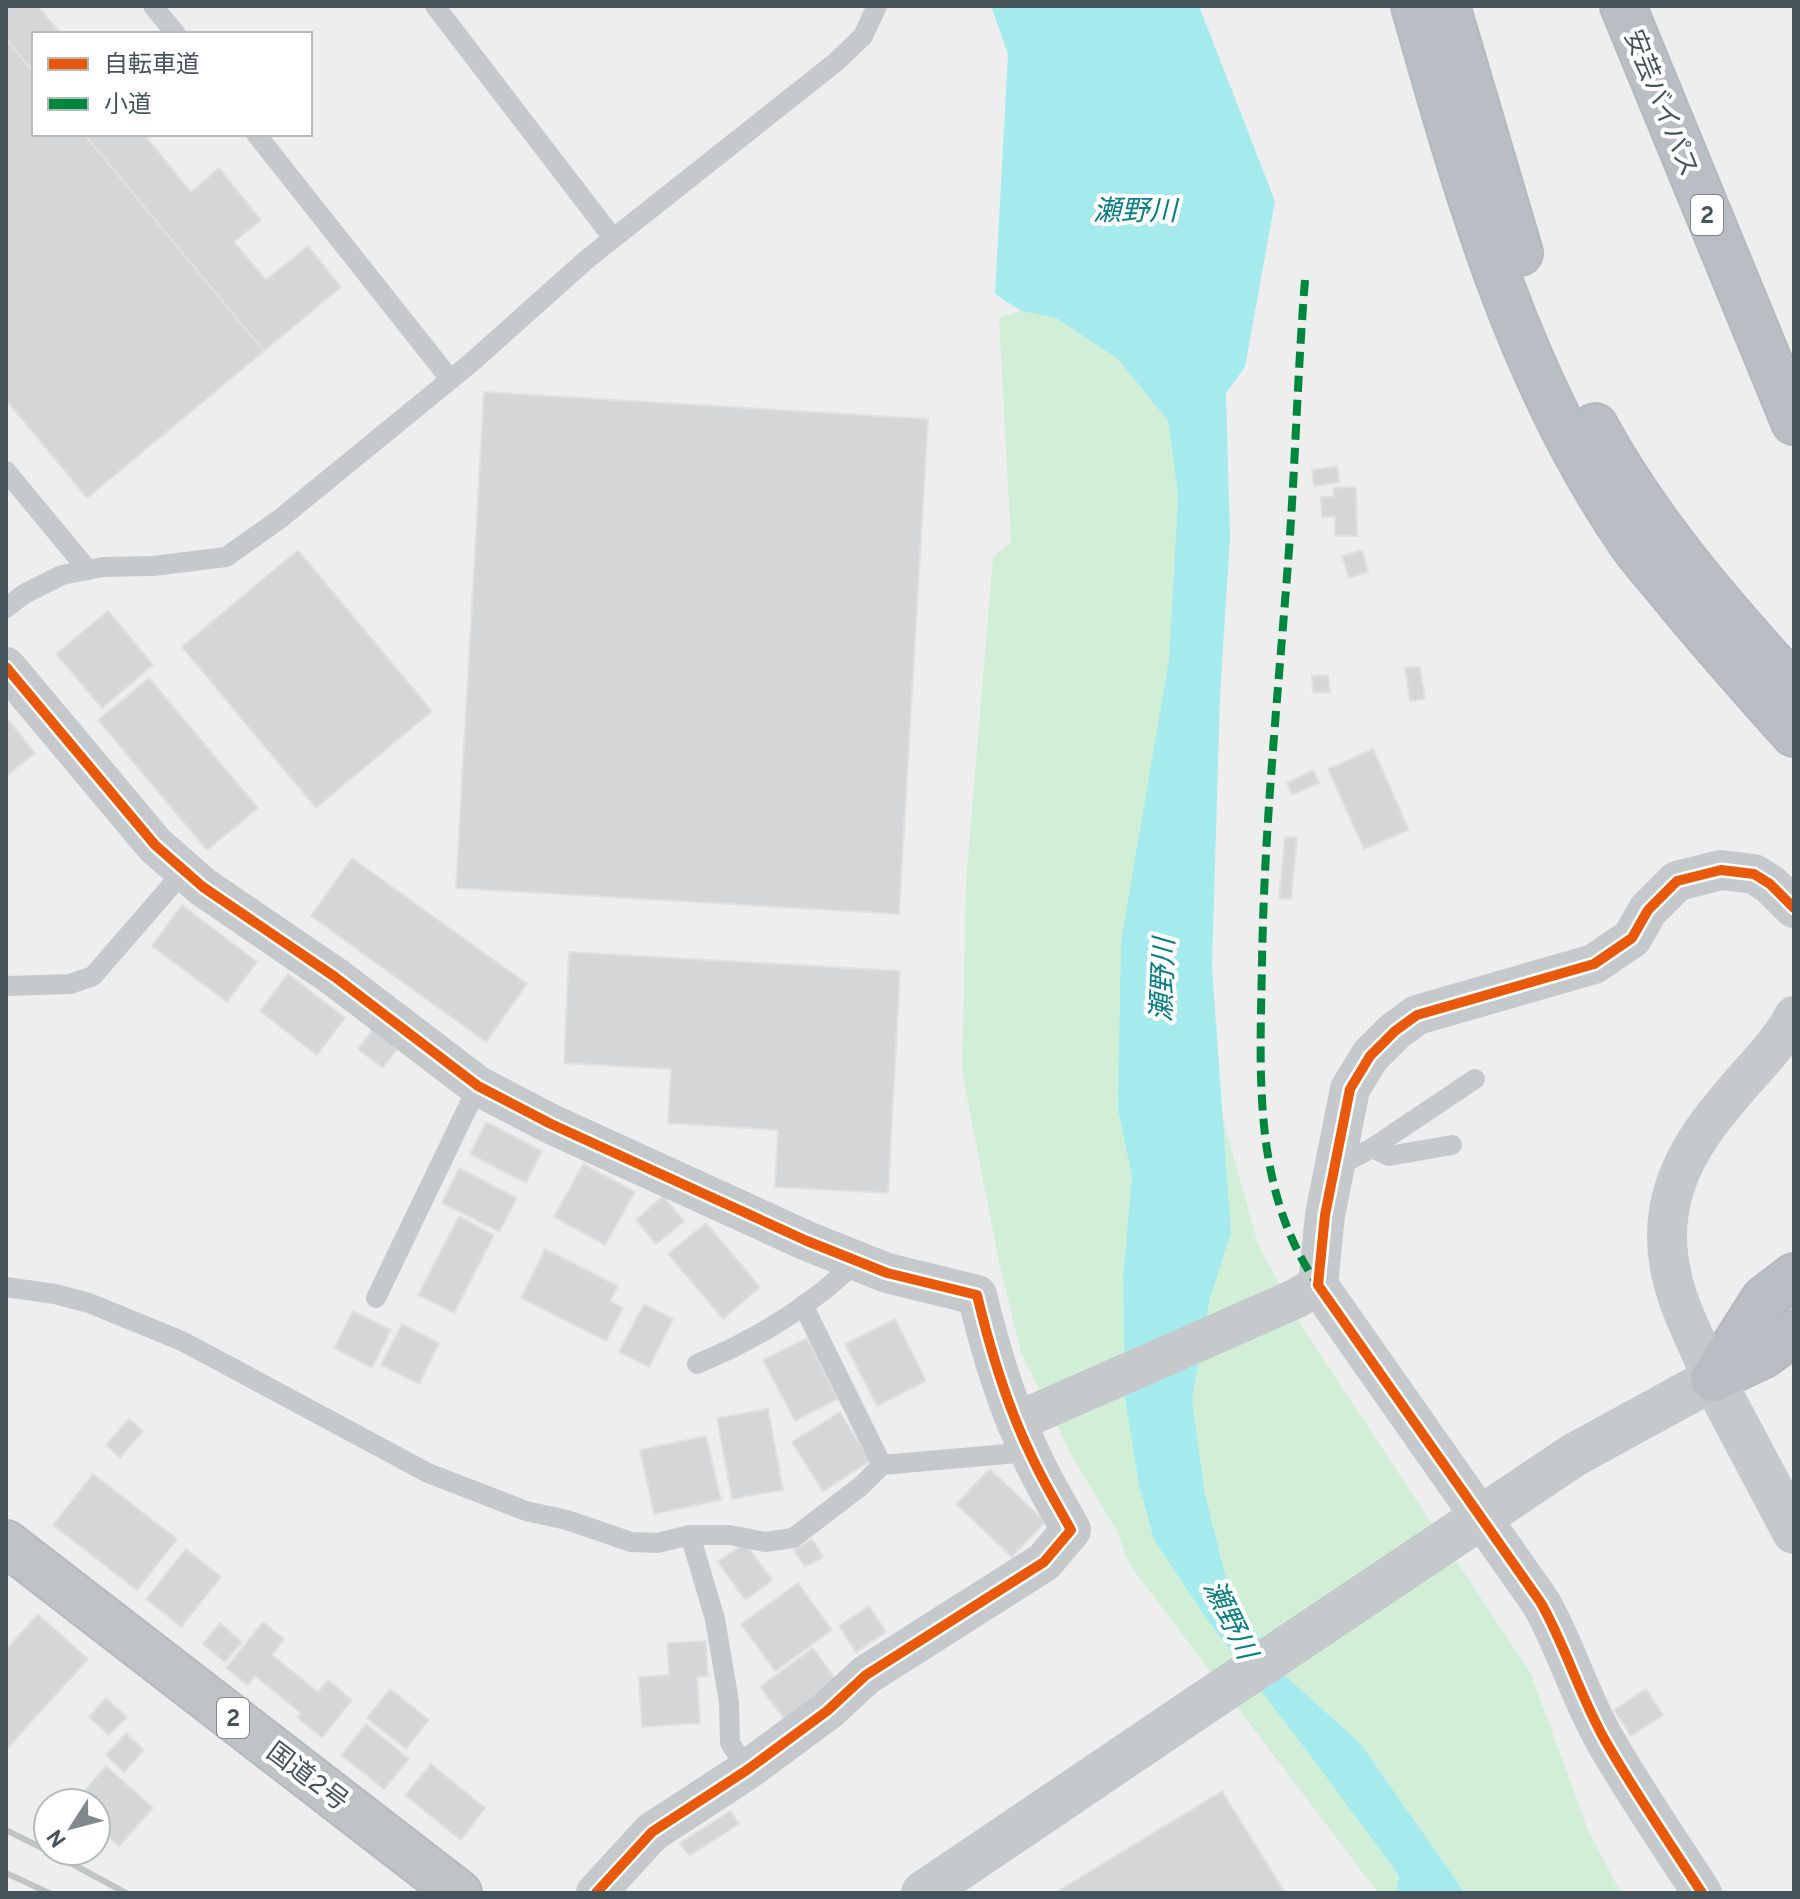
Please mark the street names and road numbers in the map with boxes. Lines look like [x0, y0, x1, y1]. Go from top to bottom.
street label: 安芸バイパス [1615, 26, 1704, 182]
road number: 2 [1691, 195, 1723, 235]
road number: 2 [217, 1698, 249, 1738]
street label: 国道2号 [259, 1737, 354, 1819]

